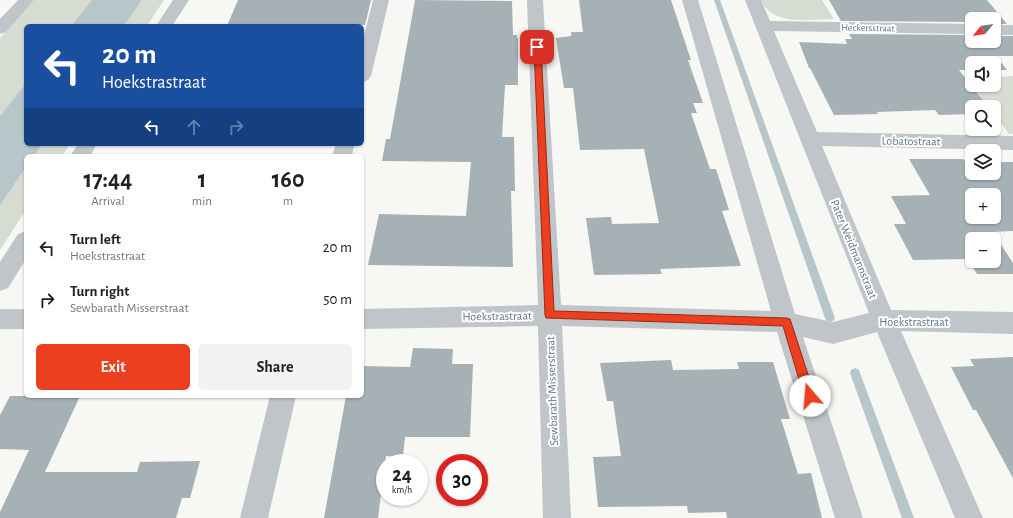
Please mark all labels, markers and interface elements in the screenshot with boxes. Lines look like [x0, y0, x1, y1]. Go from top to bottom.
north arrow [965, 12, 1001, 48]
map controls [965, 12, 1001, 268]
street label: Heckersstraat [841, 23, 896, 33]
pin [520, 30, 554, 64]
icon: arrive [526, 36, 548, 58]
icon: left [36, 40, 88, 92]
text: 20 m [102, 41, 157, 69]
button: sound [965, 56, 1001, 92]
text: Hoekstrastraat [102, 74, 206, 92]
button: search [965, 100, 1001, 136]
icon: left [141, 116, 163, 138]
icon: ahead [183, 116, 205, 138]
icon: right [225, 116, 247, 138]
street label: Lobatostraat [881, 134, 941, 148]
button: layers [965, 144, 1001, 180]
text: 17:44 [84, 168, 132, 192]
text: 1 [198, 168, 206, 192]
text: 160 [272, 168, 304, 192]
button: + [965, 188, 1001, 224]
text: Arrival [91, 195, 125, 208]
text: min [192, 195, 212, 208]
text: m [283, 195, 293, 208]
street label: Pater Weidmannstraat [829, 198, 879, 300]
text: Turn left [70, 232, 121, 247]
button: − [965, 232, 1001, 268]
icon: left [36, 237, 58, 259]
text: 20 m [323, 240, 352, 255]
text: Hoekstrastraat [70, 250, 145, 263]
text: Turn right [70, 284, 129, 299]
icon: right [36, 289, 58, 311]
text: 50 m [323, 292, 352, 307]
text: Sewbarath Misserstraat [70, 302, 189, 315]
street label: Hoekstrastraat [462, 309, 532, 323]
street label: Hoekstrastraat [879, 316, 949, 328]
street label: Sewbarath Misserstraat [544, 336, 560, 446]
button: Exit [36, 344, 190, 390]
button: Share [198, 344, 352, 390]
position arrow [789, 375, 831, 417]
speed limit sign: 30 [436, 454, 488, 506]
text: 24 [392, 465, 412, 485]
text: km/h [392, 485, 412, 495]

